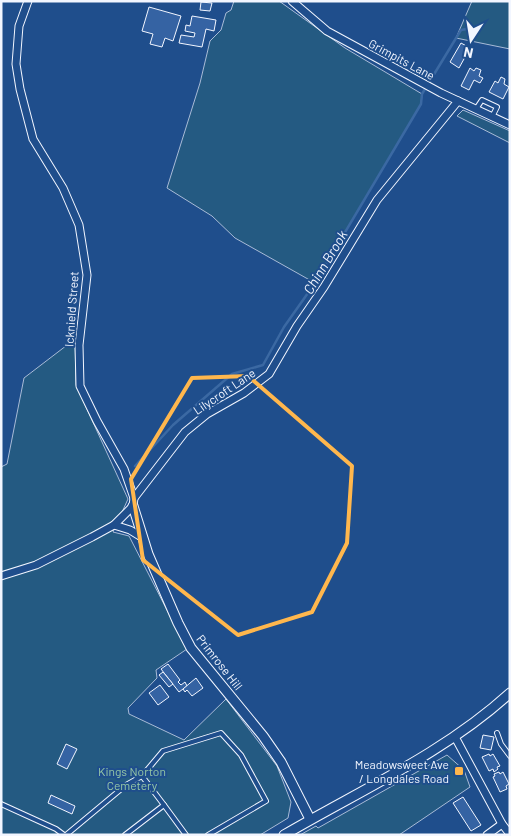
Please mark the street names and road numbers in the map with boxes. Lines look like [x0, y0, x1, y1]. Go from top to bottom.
street label: Grimpits Lane [367, 36, 437, 82]
street label: Icknield Street [61, 271, 81, 347]
street label: Lilycroft Lane [190, 365, 258, 417]
street label: Primrose Hill [194, 632, 246, 692]

